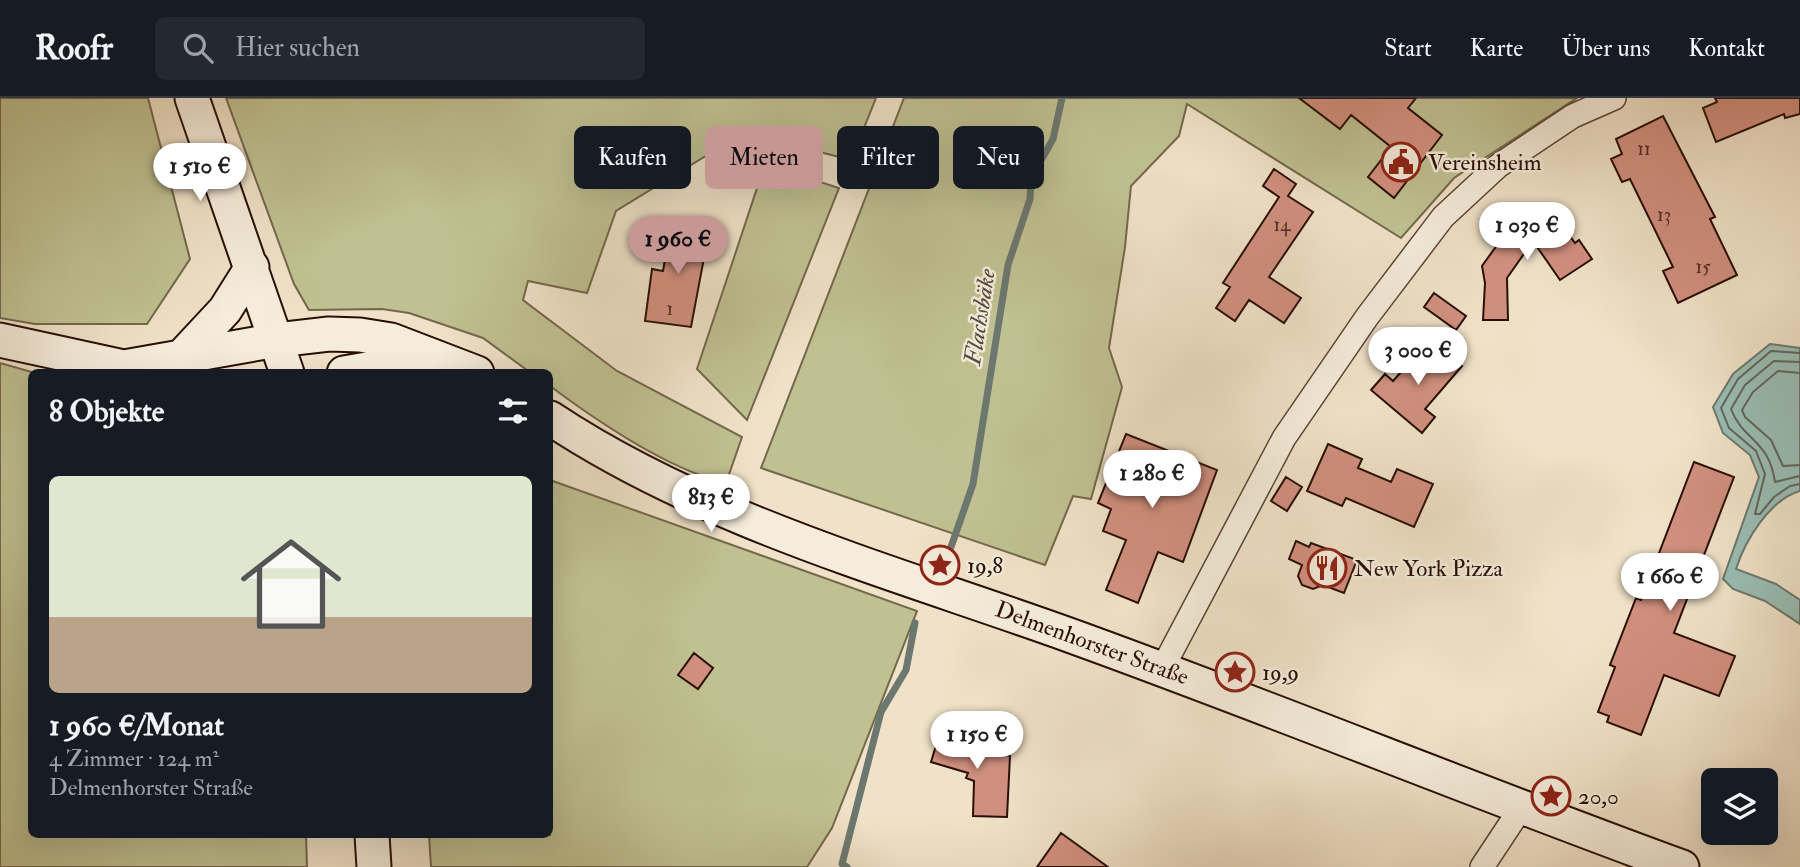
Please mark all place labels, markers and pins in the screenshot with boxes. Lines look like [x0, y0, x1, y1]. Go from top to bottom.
public building icon: Vereinsheim [1380, 141, 1422, 183]
pin: 1 510 € [135, 144, 265, 203]
place label: Vereinsheim [1428, 148, 1542, 177]
pin: 1 030 € [1462, 202, 1592, 262]
pin: 1 960 € [613, 216, 743, 276]
pin: 3 000 € [1353, 328, 1483, 387]
pin: 1 280 € [1087, 450, 1217, 510]
pin: 813 € [662, 474, 760, 534]
place icon: 19,8 [919, 544, 961, 586]
restaurant icon: New York Pizza [1306, 547, 1348, 589]
place label: 19,8 [967, 551, 1003, 580]
place label: New York Pizza [1354, 554, 1503, 583]
pin: 1 660 € [1605, 554, 1735, 613]
place icon: 19,9 [1214, 651, 1256, 693]
place label: 19,9 [1262, 658, 1299, 687]
pin: 1 150 € [912, 712, 1042, 771]
place icon: 20,0 [1530, 775, 1572, 817]
place label: 20,0 [1578, 782, 1619, 811]

